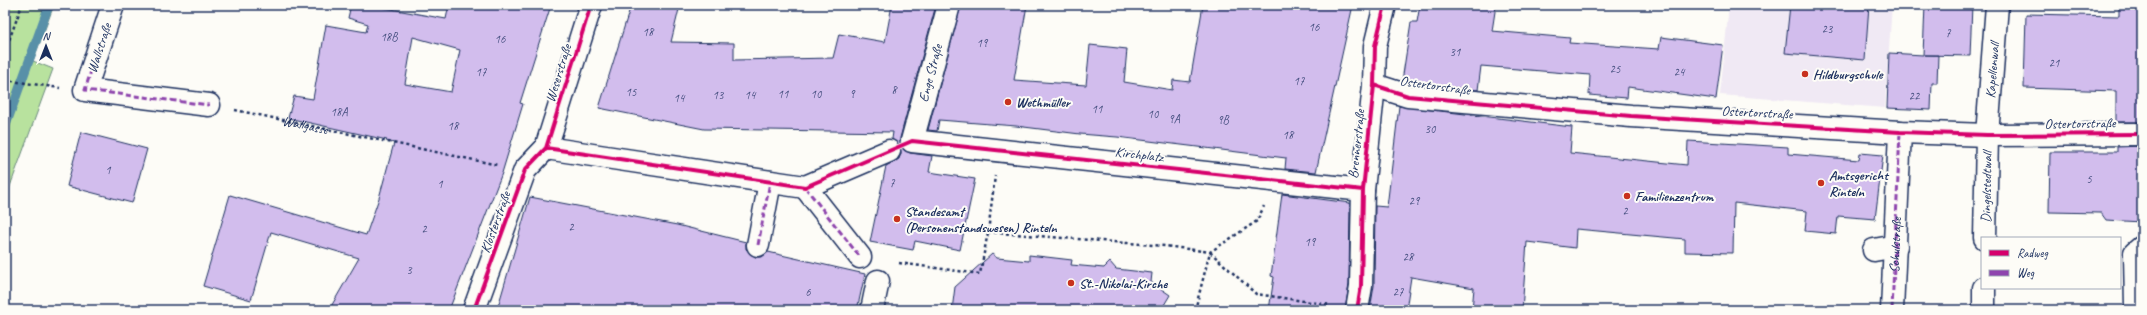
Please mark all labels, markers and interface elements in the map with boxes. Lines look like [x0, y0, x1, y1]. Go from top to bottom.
house number: 16 [1309, 19, 1320, 35]
street label: Wallstraße [83, 20, 116, 75]
house number: 23 [1822, 21, 1834, 37]
house number: 18 [643, 24, 655, 40]
house number: 7 [1945, 25, 1951, 41]
north arrow [26, 26, 66, 66]
text: N [43, 29, 52, 43]
house number: 18B [380, 29, 398, 45]
house number: 16 [495, 31, 506, 47]
house number: 19 [977, 35, 989, 51]
street label: Kapellenwall [1982, 39, 2003, 99]
street label: Weserstraße [542, 41, 576, 104]
street label: Enge Straße [915, 41, 947, 104]
house number: 31 [1450, 44, 1461, 60]
house number: 21 [2049, 55, 2060, 71]
house number: 25 [1610, 61, 1621, 77]
house number: 17 [476, 64, 487, 80]
house number: 24 [1674, 64, 1686, 80]
place label: Hildburgschule [1813, 66, 1884, 83]
marker: Hildburgschule [1800, 69, 1810, 79]
street label: Ostertorstraße [1399, 72, 1473, 99]
house number: 17 [1294, 73, 1305, 89]
house number: 8 [891, 82, 898, 98]
house number: 15 [626, 84, 637, 100]
house number: 11 [778, 86, 789, 102]
house number: 10 [811, 86, 823, 102]
house number: 9 [849, 86, 856, 102]
house number: 13 [713, 87, 725, 103]
house number: 14 [745, 87, 757, 103]
house number: 22 [1909, 88, 1921, 104]
house number: 14 [674, 90, 686, 106]
place label: Wethmüller [1016, 94, 1072, 111]
marker: Wethmüller [1003, 97, 1013, 107]
house number: 11 [1092, 101, 1103, 117]
street label: Ostertorstraße [1721, 102, 1794, 123]
house number: 18A [331, 104, 348, 120]
house number: 10 [1148, 106, 1160, 122]
street label: Brennerstraße [1344, 107, 1369, 179]
house number: 9A [1168, 111, 1181, 127]
street label: Wallgasse [281, 112, 331, 139]
house number: 9B [1217, 112, 1230, 128]
street label: Ostertorstraße [2044, 114, 2117, 133]
house number: 18 [448, 118, 460, 134]
house number: 30 [1425, 121, 1437, 137]
house number: 18 [1283, 127, 1295, 143]
street label: Kirchplatz [1114, 143, 1166, 166]
street label: Dingelstedtwall [1977, 149, 1996, 223]
house number: 1 [105, 162, 111, 178]
place label: Amtsgericht Rinteln [1829, 167, 1890, 200]
house number: 5 [2086, 171, 2092, 187]
house number: 7 [889, 175, 895, 191]
house number: 1 [437, 176, 443, 192]
marker: Amtsgericht Rinteln [1816, 178, 1826, 188]
street label: Klosterstraße [477, 188, 515, 255]
place label: Familienzentrum [1635, 188, 1715, 205]
marker: Familienzentrum [1622, 191, 1632, 201]
house number: 29 [1409, 193, 1421, 209]
place label: Standesamt (Personenstandswesen) Rinteln [905, 203, 1057, 236]
house number: 2 [1622, 203, 1629, 219]
marker: Standesamt (Personenstandswesen) Rinteln [892, 214, 902, 224]
street label: Schulstraße [1886, 215, 1905, 273]
house number: 2 [568, 219, 575, 235]
house number: 2 [421, 221, 428, 237]
house number: 19 [1305, 234, 1317, 250]
legend [1981, 237, 2121, 289]
text: Radweg [2017, 245, 2048, 261]
house number: 28 [1403, 249, 1415, 265]
house number: 3 [406, 262, 413, 278]
text: Weg [2017, 265, 2035, 281]
place label: St.-Nikolai-Kirche [1079, 275, 1168, 292]
marker: St.-Nikolai-Kirche [1066, 278, 1076, 288]
house number: 6 [805, 284, 811, 300]
house number: 27 [1393, 284, 1404, 300]

